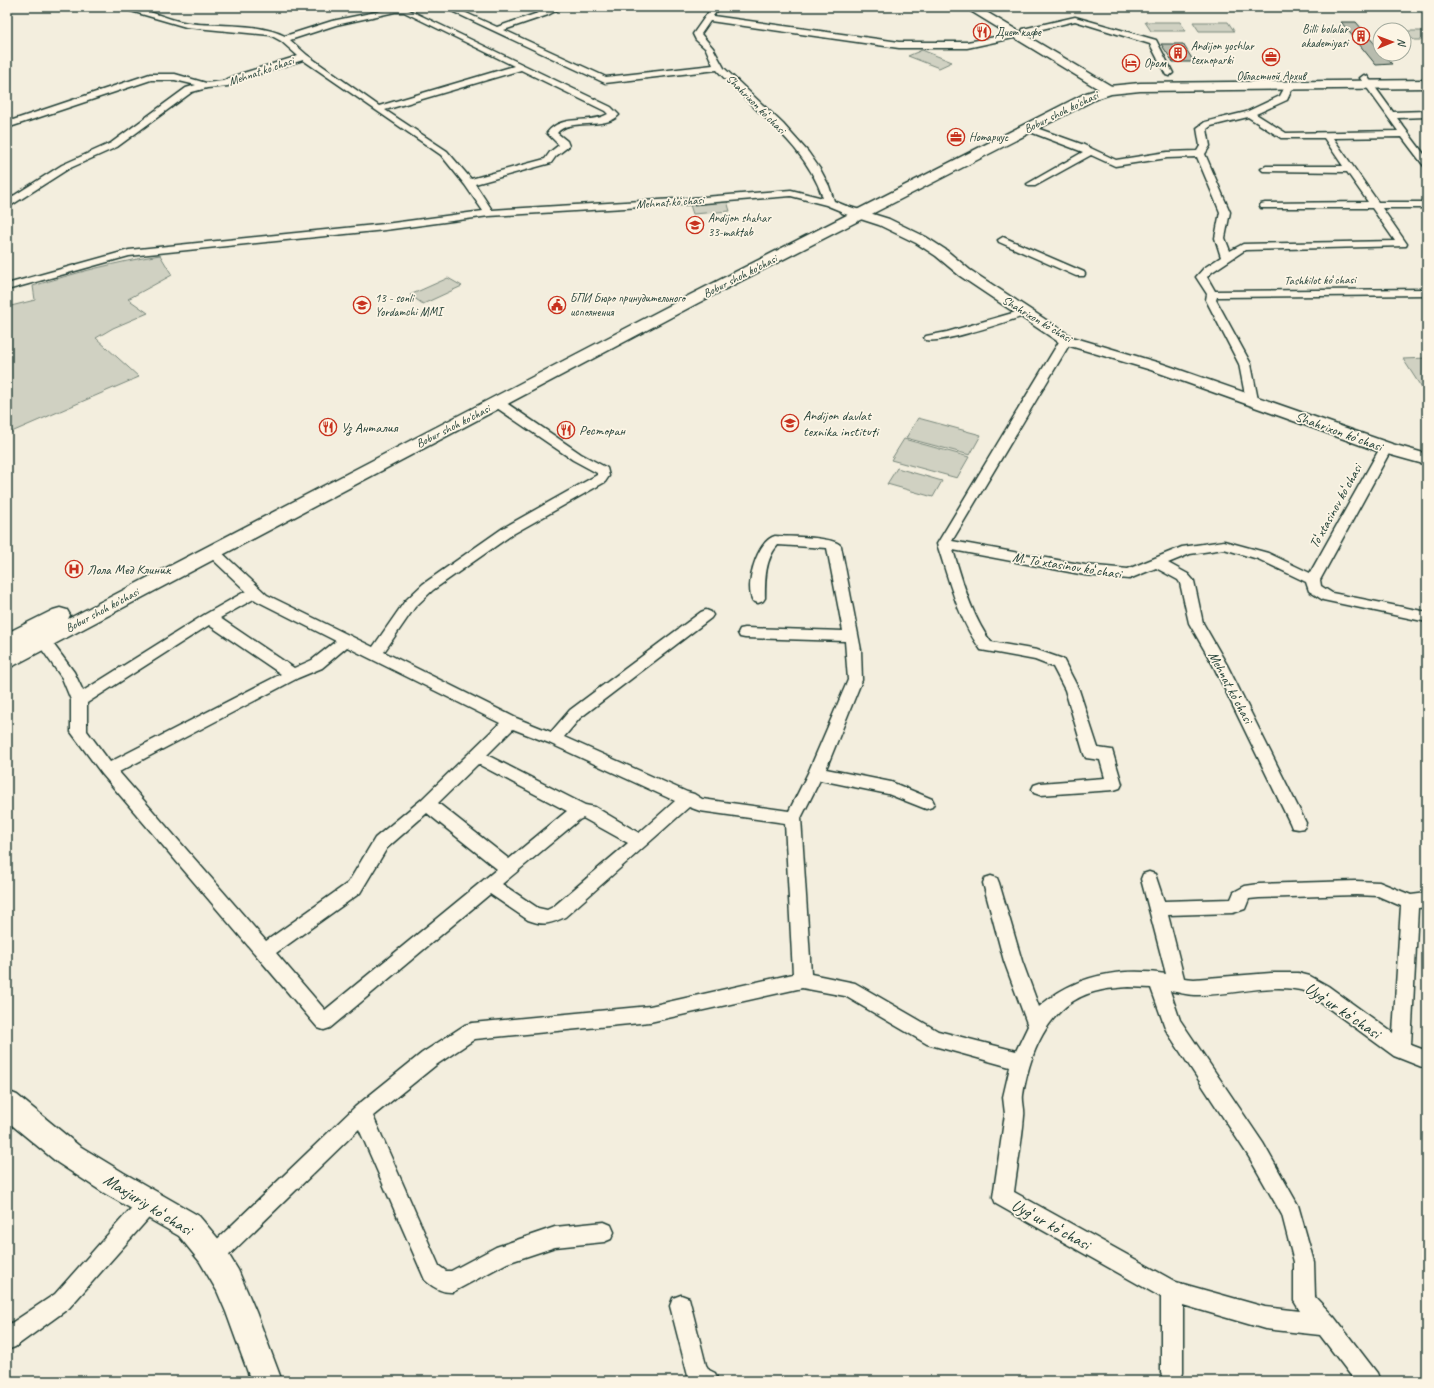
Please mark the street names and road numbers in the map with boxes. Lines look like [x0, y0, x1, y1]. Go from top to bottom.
street label: Mehnat koʻchasi [226, 52, 297, 90]
street label: Shahrixon koʻchasi [723, 71, 791, 139]
street label: Bobur shoh ko'chasi [1021, 86, 1102, 137]
street label: Mehnat koʻchasi [636, 192, 706, 212]
street label: Bobur shoh ko'chasi [700, 250, 781, 301]
street label: Tashkilot koʻchasi [1284, 271, 1358, 289]
street label: Shahrixon koʻchasi [999, 292, 1076, 347]
street label: Bobur shoh ko'chasi [413, 400, 494, 451]
street label: Shahrixon koʻchasi [1293, 408, 1387, 456]
street label: Toʻxtasinov koʻchasi [1305, 459, 1367, 551]
street label: M. Toʻxtasinov koʻchasi [1011, 549, 1125, 583]
street label: Bobur shoh ko'chasi [63, 583, 143, 636]
street label: Mehnat koʻchasi [1204, 648, 1258, 728]
street label: Uygʻur koʻchasi [1301, 977, 1386, 1044]
street label: Maxjuriy koʻchasi [100, 1169, 198, 1241]
street label: Uygʻur koʻchasi [1008, 1194, 1095, 1256]

